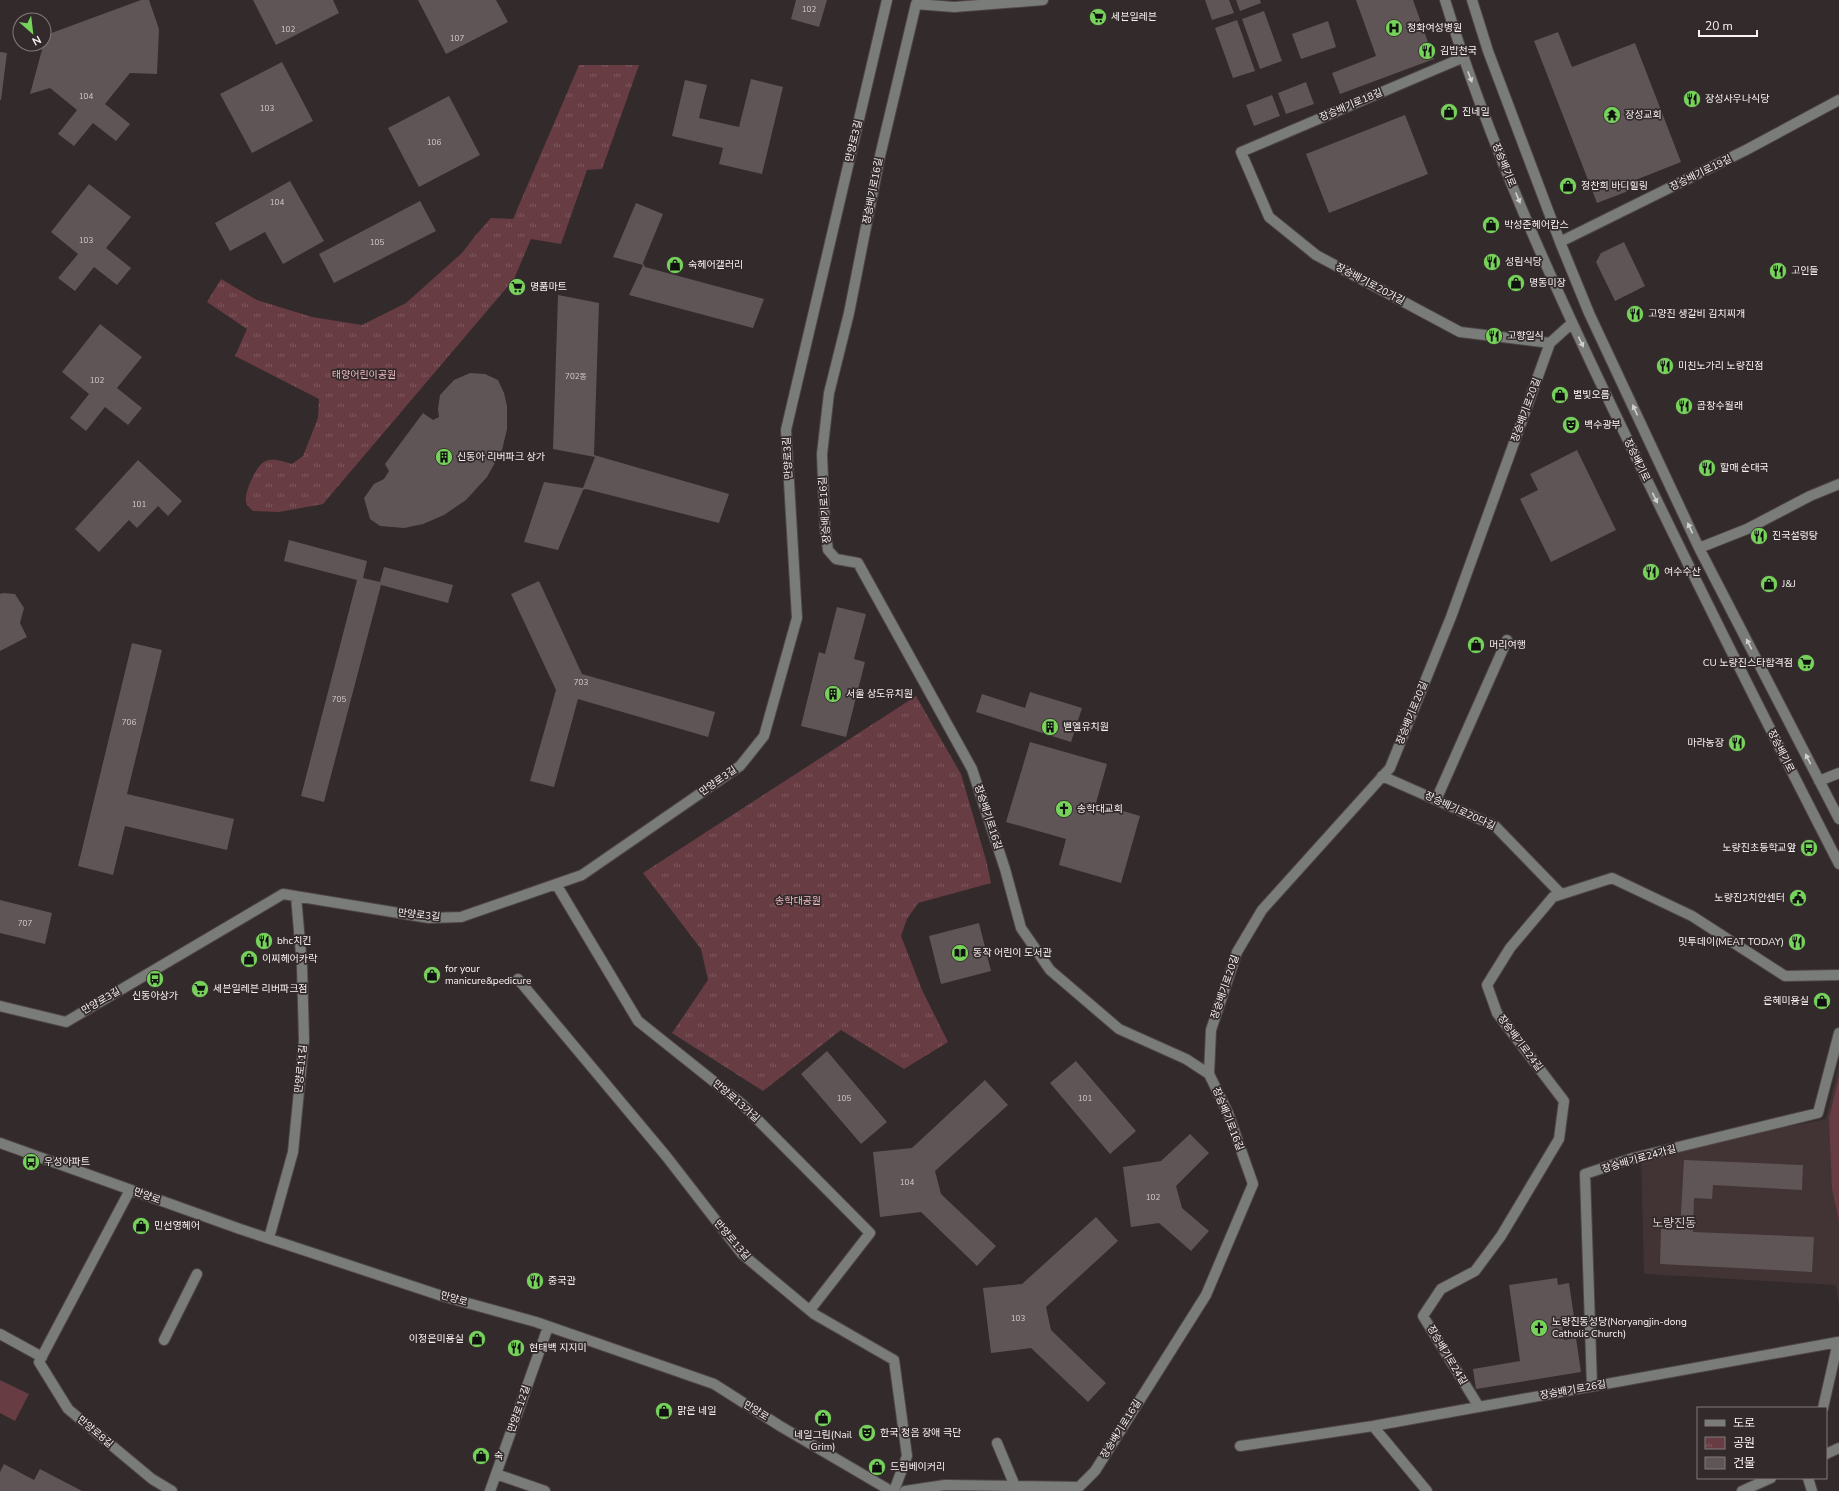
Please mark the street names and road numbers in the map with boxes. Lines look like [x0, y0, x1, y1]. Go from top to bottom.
street label: 장승배기로18길 [1317, 85, 1385, 125]
street label: 만양로3길 [842, 119, 866, 163]
street label: 장승배기로 [1489, 141, 1519, 189]
street label: 장승배기로19길 [1668, 152, 1734, 194]
street label: 장승배기로16길 [860, 157, 886, 225]
street label: 장승배기로20가길 [1333, 260, 1407, 308]
street label: 장승배기로20길 [1508, 376, 1544, 444]
street label: 만양로3길 [780, 436, 796, 480]
street label: 장승배기로 [1621, 436, 1653, 484]
street label: 장승배기로16길 [816, 476, 834, 544]
street label: 장승배기로20길 [1393, 679, 1431, 747]
street label: 장승배기로 [1764, 727, 1798, 775]
street label: 만양로3길 [696, 763, 740, 799]
street label: 장승배기로16길 [971, 783, 1005, 851]
street label: 장승배기로20다길 [1422, 789, 1498, 833]
street label: 만양로3길 [397, 906, 441, 924]
street label: 장승배기로20길 [1207, 953, 1243, 1021]
street label: 만양로3길 [79, 984, 123, 1018]
street label: 장승배기로24길 [1494, 1012, 1546, 1074]
street label: 만양로11길 [291, 1044, 311, 1094]
street label: 만양로13가길 [710, 1077, 762, 1125]
street label: 장승배기로16길 [1209, 1085, 1247, 1153]
street label: 장승배기로24가길 [1600, 1142, 1678, 1176]
street label: 만양로 [132, 1185, 162, 1207]
street label: 만양로13길 [711, 1217, 753, 1263]
street label: 만양로 [439, 1288, 469, 1310]
street label: 장승배기로24길 [1424, 1323, 1470, 1387]
street label: 장승배기로26길 [1539, 1377, 1607, 1403]
street label: 만양로12길 [504, 1384, 534, 1434]
street label: 장승배기로16길 [1097, 1397, 1145, 1461]
street label: 만양로 [741, 1398, 771, 1424]
street label: 만양로8길 [74, 1413, 116, 1451]

